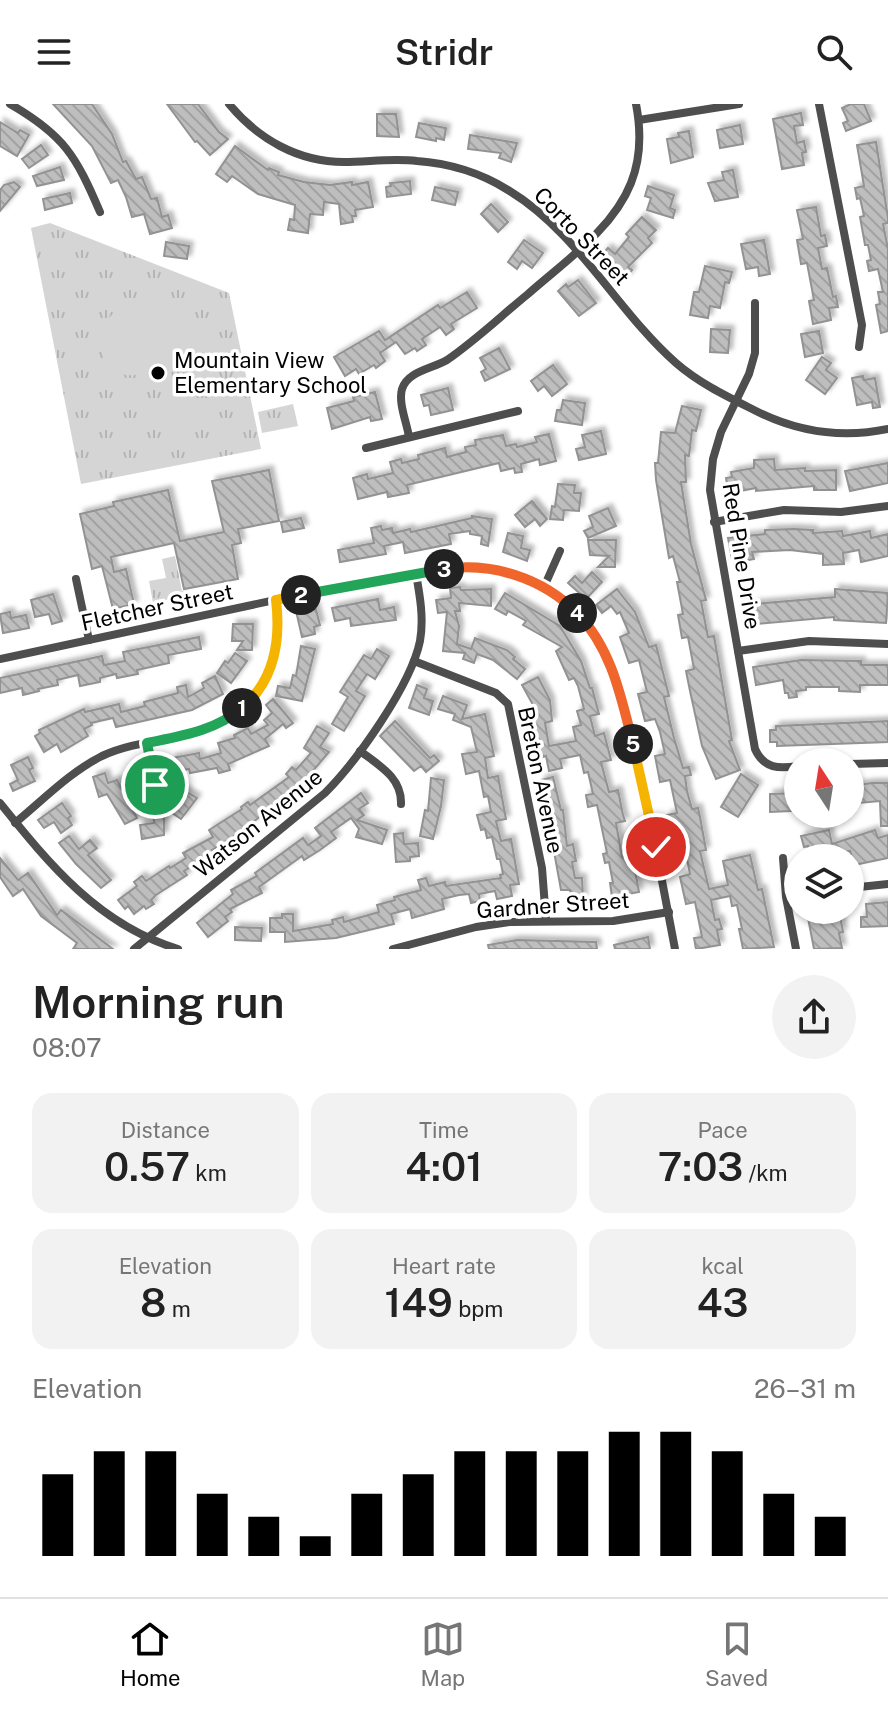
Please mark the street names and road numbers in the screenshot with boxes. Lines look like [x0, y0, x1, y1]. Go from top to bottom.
street label: Corto Street [529, 182, 635, 290]
street label: Red Pine Drive [718, 481, 766, 631]
street label: Fletcher Street [79, 578, 235, 636]
street label: Breton Avenue [513, 704, 569, 856]
street label: Watson Avenue [189, 763, 327, 883]
street label: Gardner Street [476, 887, 630, 923]

